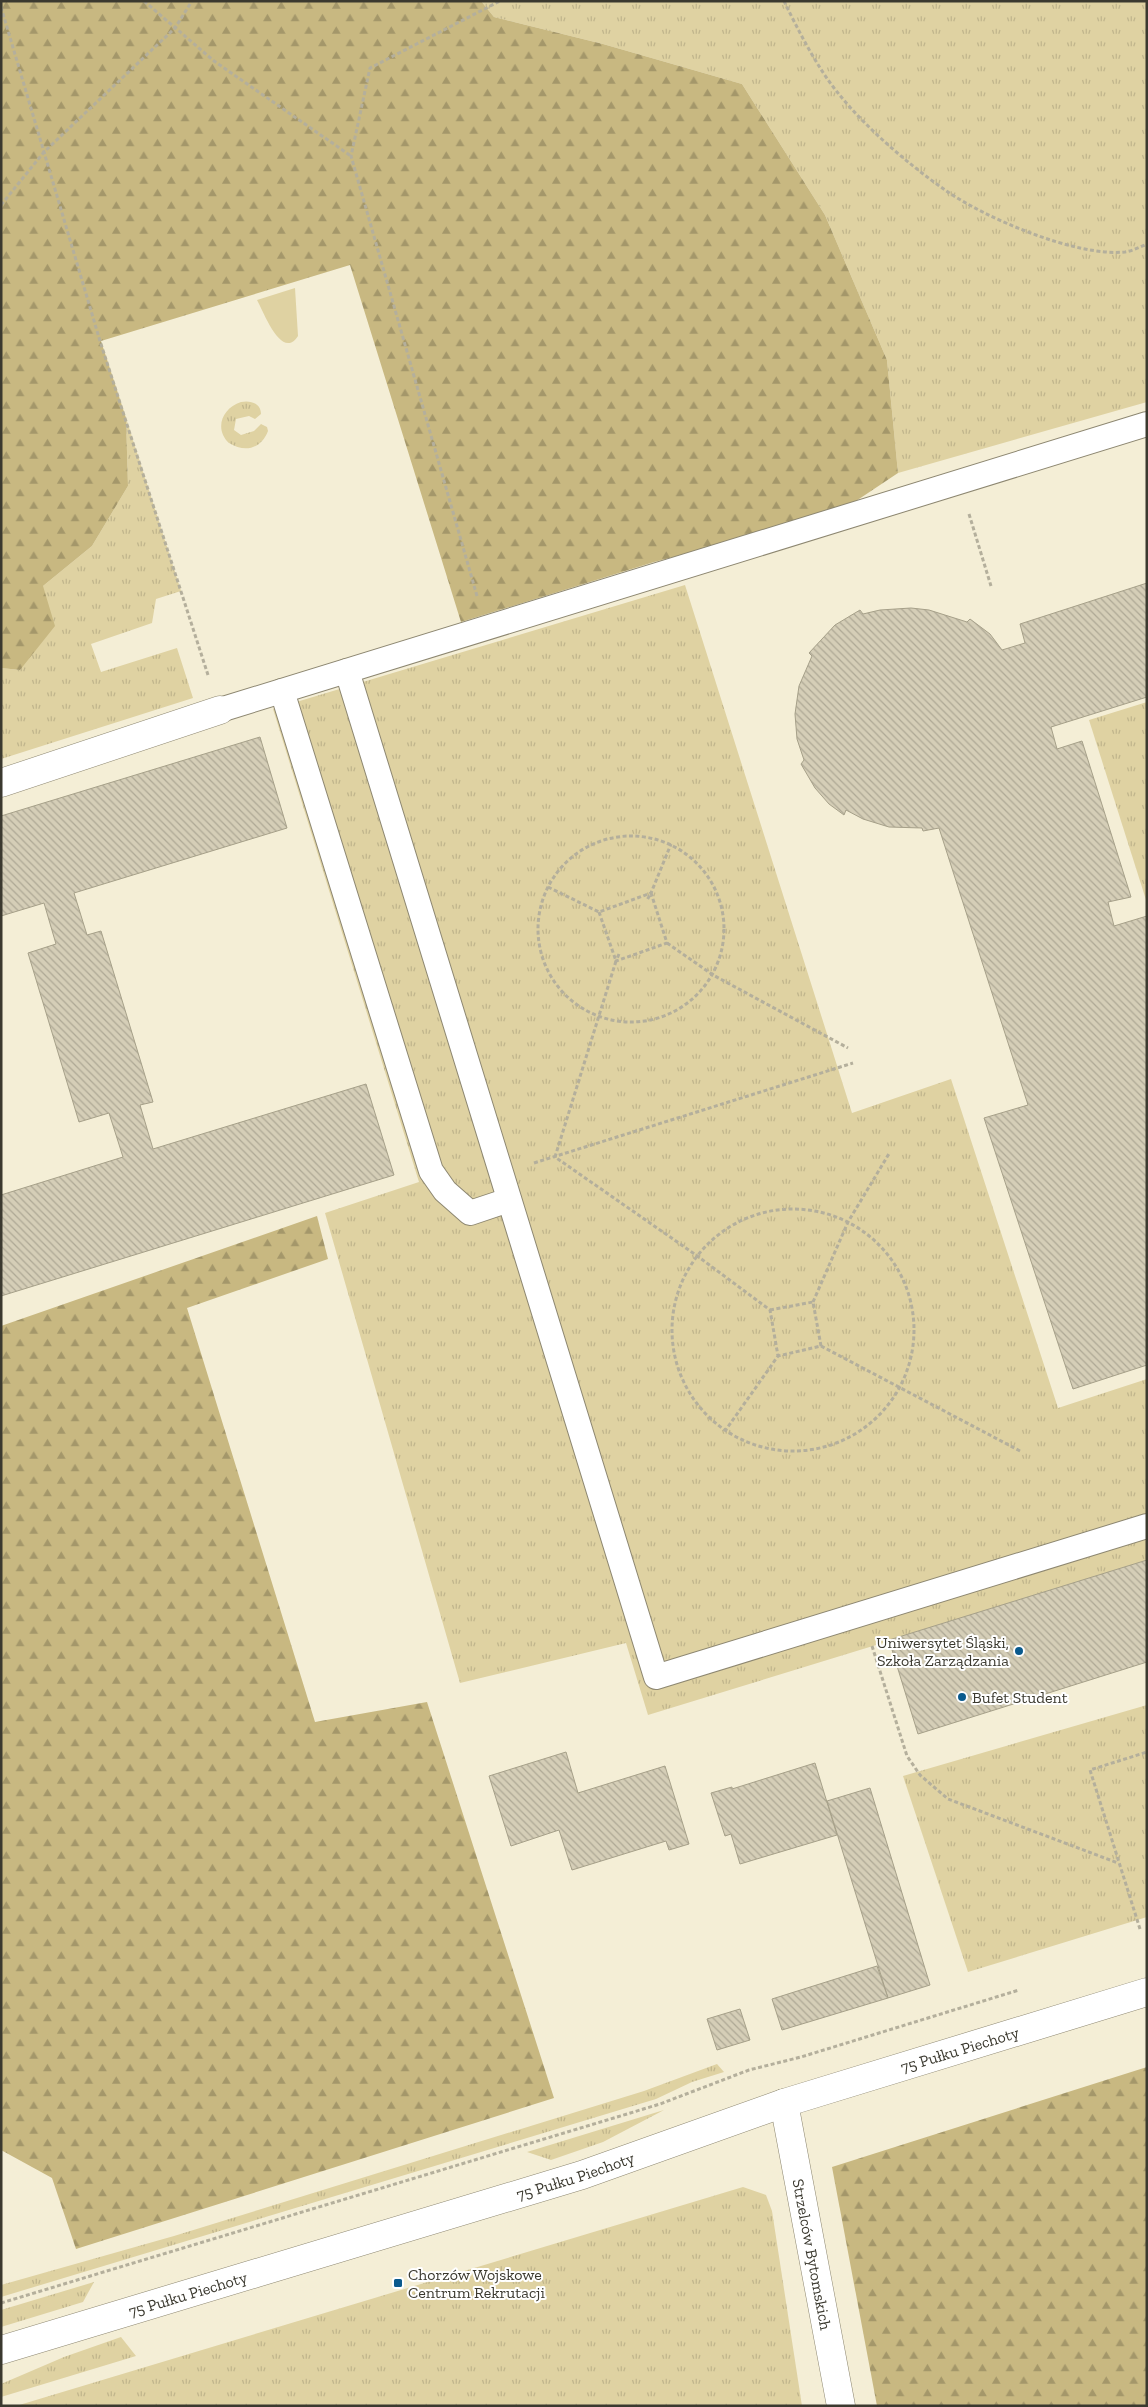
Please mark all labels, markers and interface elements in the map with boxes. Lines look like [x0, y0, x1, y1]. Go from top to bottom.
place label: Uniwersytet Śląski, Szkoła Zarządzania [876, 1633, 1009, 1670]
marker: Uniwersytet Śląski, Szkoła Zarządzania [1013, 1645, 1025, 1657]
place label: Bufet Student [972, 1688, 1068, 1707]
marker: Bufet Student [956, 1691, 968, 1703]
street label: 75 Pułku Piechoty [898, 2022, 1022, 2076]
street label: 75 Pułku Piechoty [514, 2147, 637, 2204]
street label: Strzelców Bytomskich [789, 2177, 836, 2331]
place label: Chorzów Wojskowe Centrum Rekrutacji [408, 2265, 545, 2302]
street label: 75 Pułku Piechoty [126, 2267, 250, 2321]
marker: Chorzów Wojskowe Centrum Rekrutacji [392, 2277, 404, 2289]

